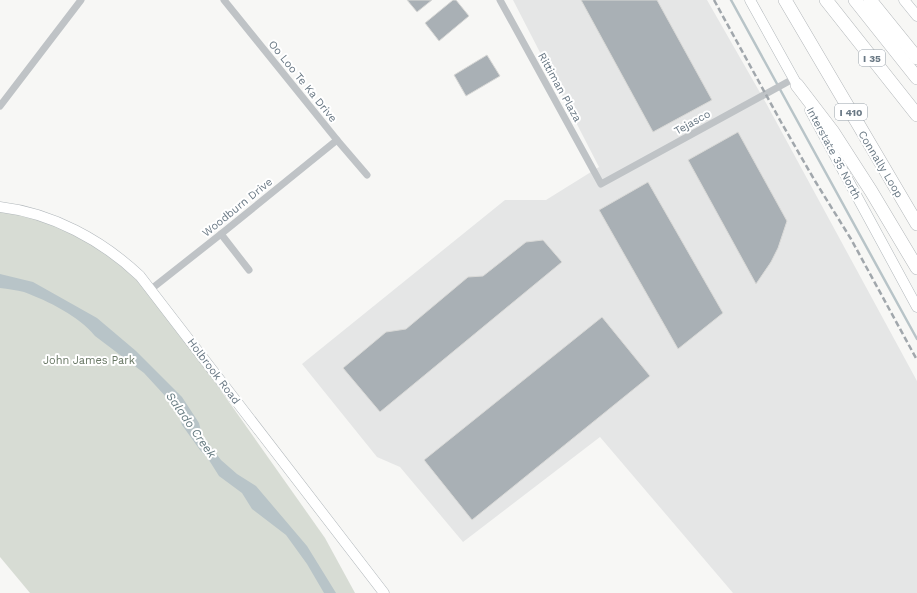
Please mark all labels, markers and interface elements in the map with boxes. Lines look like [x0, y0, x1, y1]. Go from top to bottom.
street label: Oo Loo Te Ka Drive [266, 38, 340, 125]
street label: Rittiman Plaza [535, 50, 584, 124]
road number: I 35 [859, 50, 885, 66]
road number: I 410 [835, 104, 867, 120]
street label: Interstate 35 North [804, 105, 863, 202]
street label: Tejasco [672, 107, 713, 138]
street label: Connally Loop [855, 128, 906, 200]
street label: Woodburn Drive [200, 175, 275, 240]
street label: Holbrook Road [185, 336, 243, 407]
park label: John James Park [43, 354, 135, 367]
water label: Salado Creek [163, 389, 219, 461]

